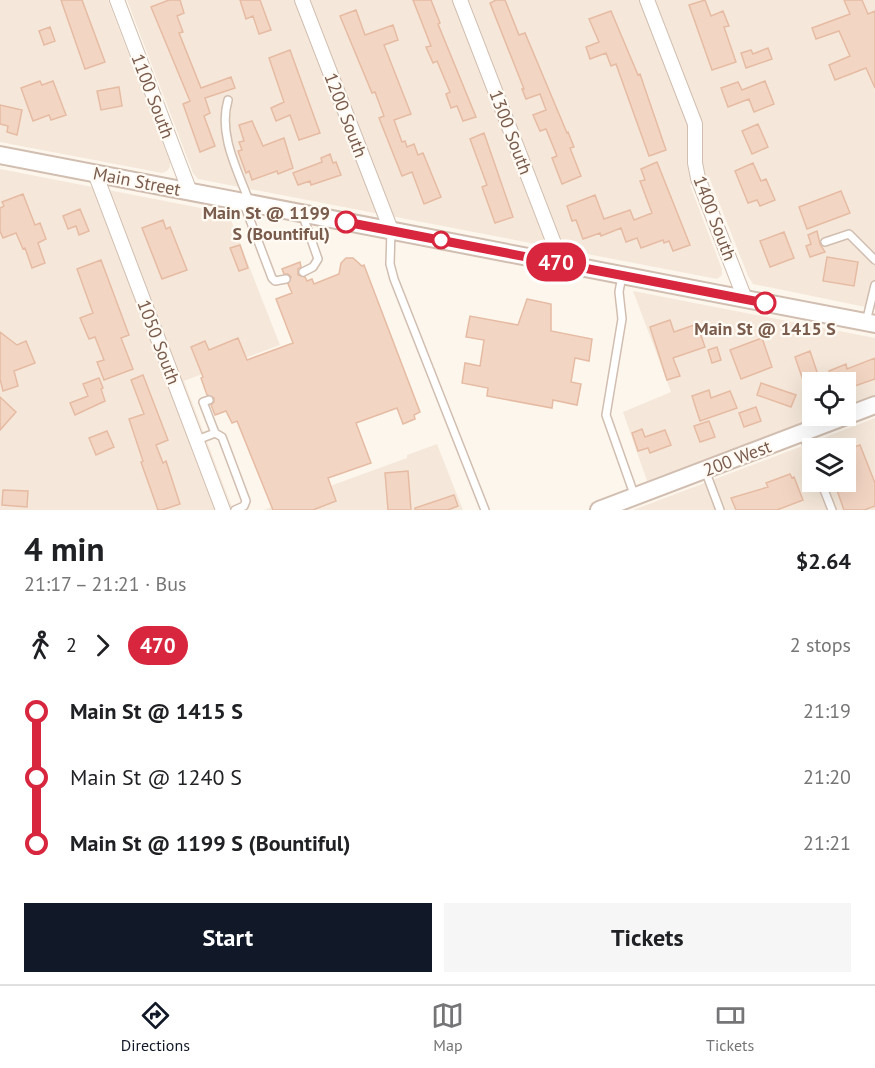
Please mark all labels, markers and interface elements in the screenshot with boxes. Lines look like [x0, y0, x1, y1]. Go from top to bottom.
street label: 1100 South [126, 50, 180, 142]
street label: 1200 South [319, 69, 373, 161]
street label: 1300 South [484, 86, 538, 178]
street label: Main Street [91, 161, 183, 201]
street label: 1400 South [688, 172, 742, 264]
place label: Main St @ 1199 S (Bountiful) [203, 201, 330, 245]
marker: Main St @ 1199 S (Bountiful) [335, 211, 357, 233]
unlabelled marker [432, 231, 450, 249]
line badge: 470 [522, 242, 590, 282]
text: 470 [538, 249, 574, 276]
marker: Main St @ 1415 S [754, 292, 776, 314]
street label: 1050 South [132, 296, 186, 388]
place label: Main St @ 1415 S [694, 317, 836, 340]
map controls [802, 372, 856, 492]
button: locate [802, 372, 856, 426]
street label: 200 West [700, 435, 774, 481]
button: layers [802, 438, 856, 492]
text: 4 min [24, 527, 105, 570]
text: $2.64 [796, 547, 851, 575]
text: 21:17 – 21:21 · Bus [24, 571, 186, 597]
icon: walk [24, 629, 57, 662]
icon: forward [86, 629, 119, 662]
text: 2 [66, 632, 77, 658]
text: 470 [140, 632, 176, 659]
text: 2 stops [790, 632, 851, 658]
text: Main St @ 1415 S [70, 697, 243, 725]
text: 21:19 [803, 698, 851, 724]
text: Main St @ 1240 S [70, 763, 242, 791]
text: 21:20 [803, 764, 851, 790]
text: Main St @ 1199 S (Bountiful) [70, 829, 350, 857]
text: 21:21 [803, 830, 851, 856]
button: Start [24, 903, 432, 972]
button: Tickets [444, 903, 851, 972]
tab: Directions [121, 999, 190, 1055]
tab: Map [431, 999, 464, 1055]
tab: Tickets [706, 999, 754, 1055]

